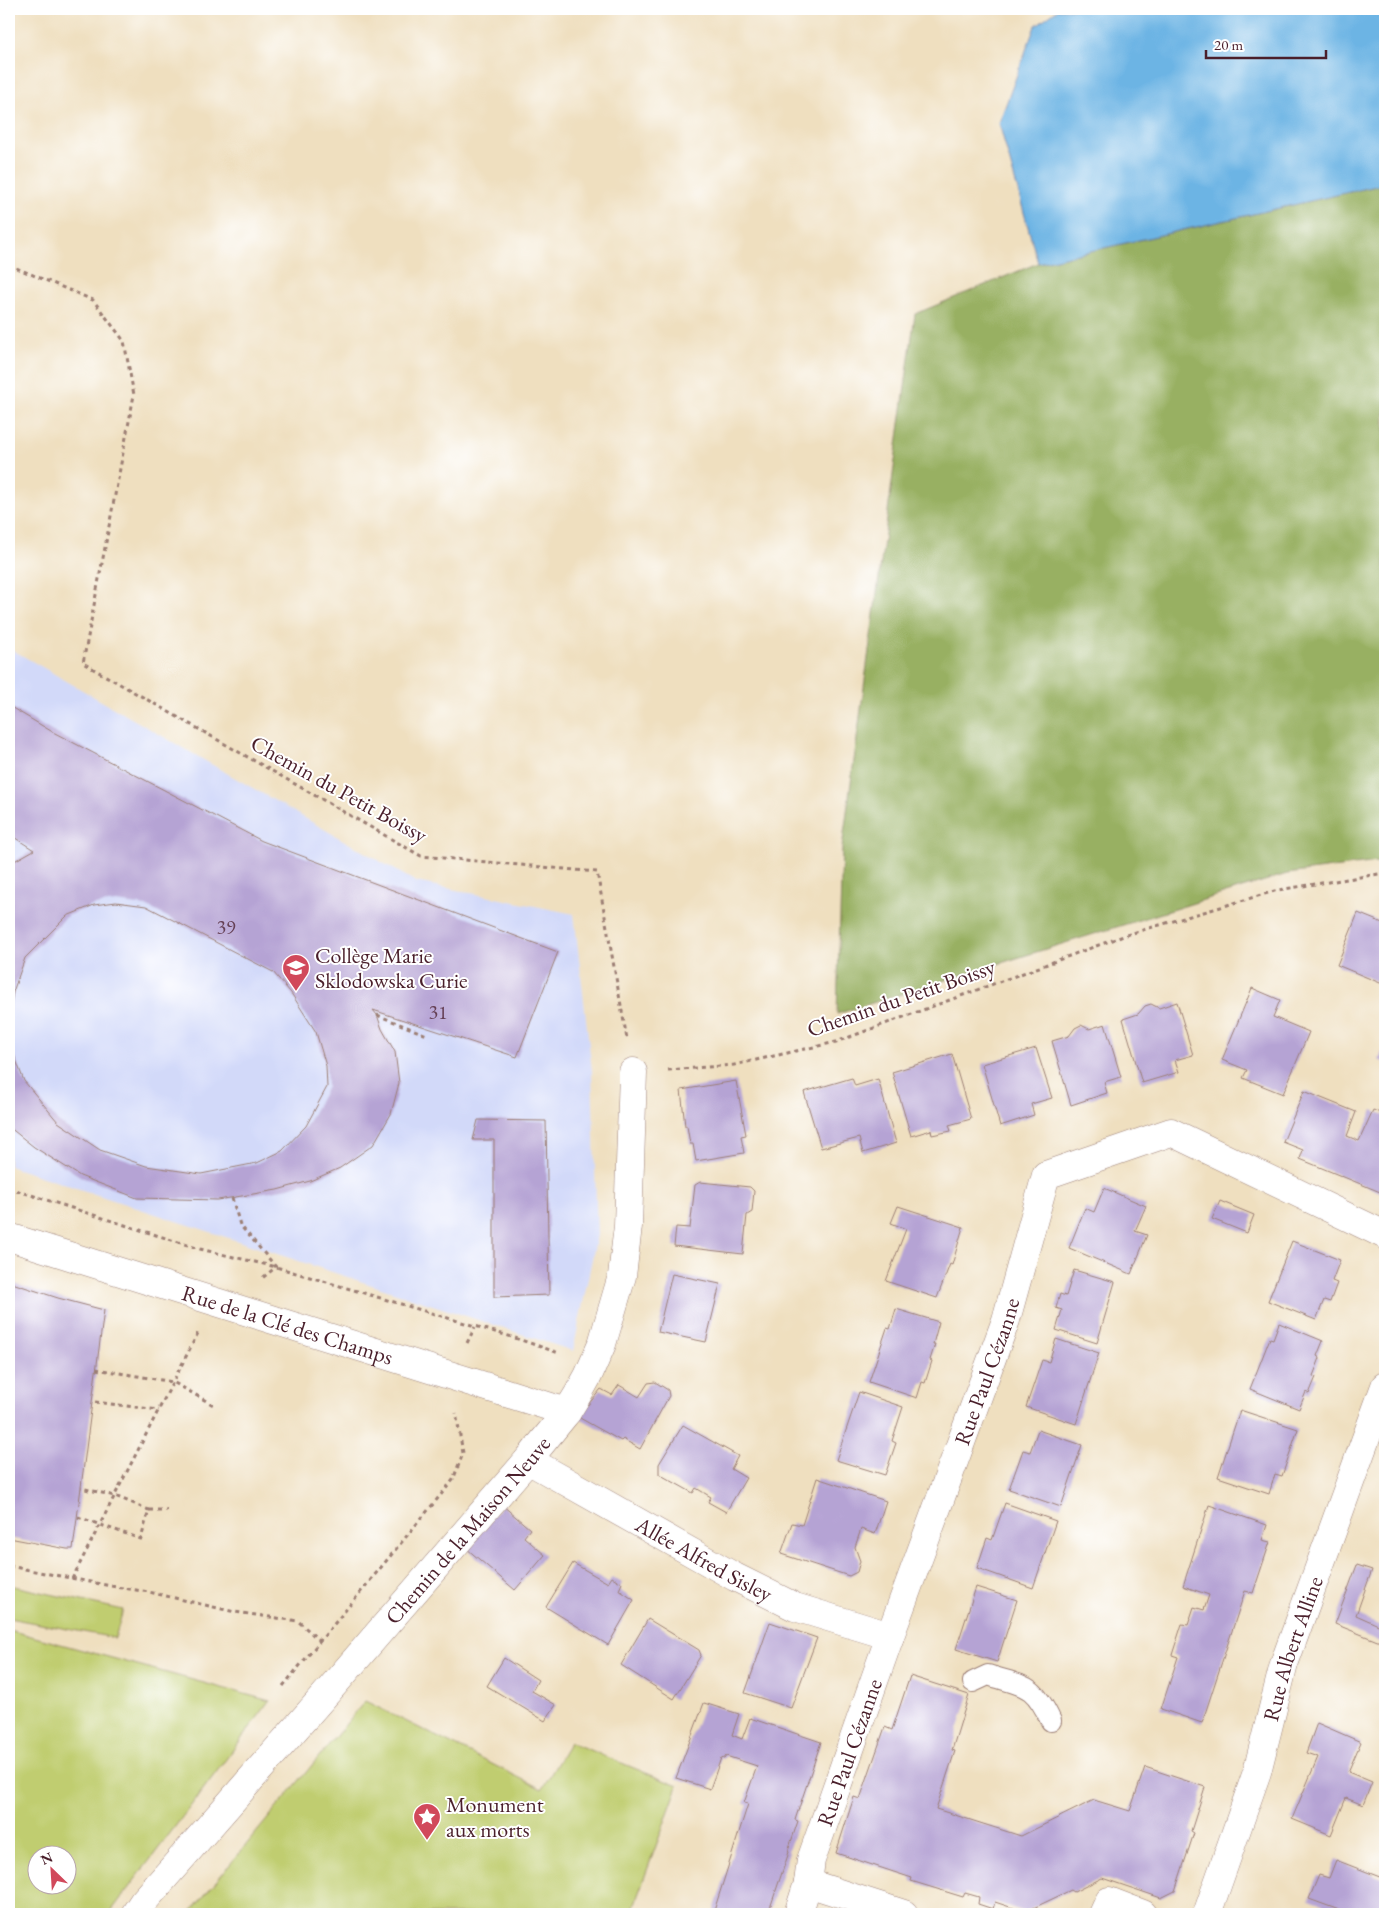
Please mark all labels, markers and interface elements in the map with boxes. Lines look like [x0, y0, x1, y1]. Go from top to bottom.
scale bar [1206, 28, 1326, 60]
text: 20 m [1214, 35, 1243, 54]
street label: Chemin du Petit Boissy [246, 729, 433, 850]
house number: 39 [216, 914, 236, 940]
place label: Collège Marie Sklodowska Curie [315, 941, 468, 995]
street label: Chemin du Petit Boissy [803, 952, 999, 1044]
school or university icon: Collège Marie Sklodowska Curie [281, 953, 311, 992]
house number: 31 [428, 999, 448, 1025]
street label: Rue de la Clé des Champs [179, 1278, 397, 1371]
street label: Rue Paul Cézanne [947, 1294, 1026, 1449]
street label: Chemin de la Maison Neuve [378, 1429, 557, 1630]
street label: Allée Alfred Sisley [630, 1509, 778, 1608]
street label: Rue Albert Alline [1256, 1572, 1329, 1724]
street label: Rue Paul Cézanne [810, 1674, 889, 1830]
place label: Monument aux morts [446, 1790, 544, 1844]
place icon: Monument aux morts [412, 1802, 442, 1841]
north arrow [28, 1846, 78, 1896]
text: N [38, 1847, 56, 1869]

